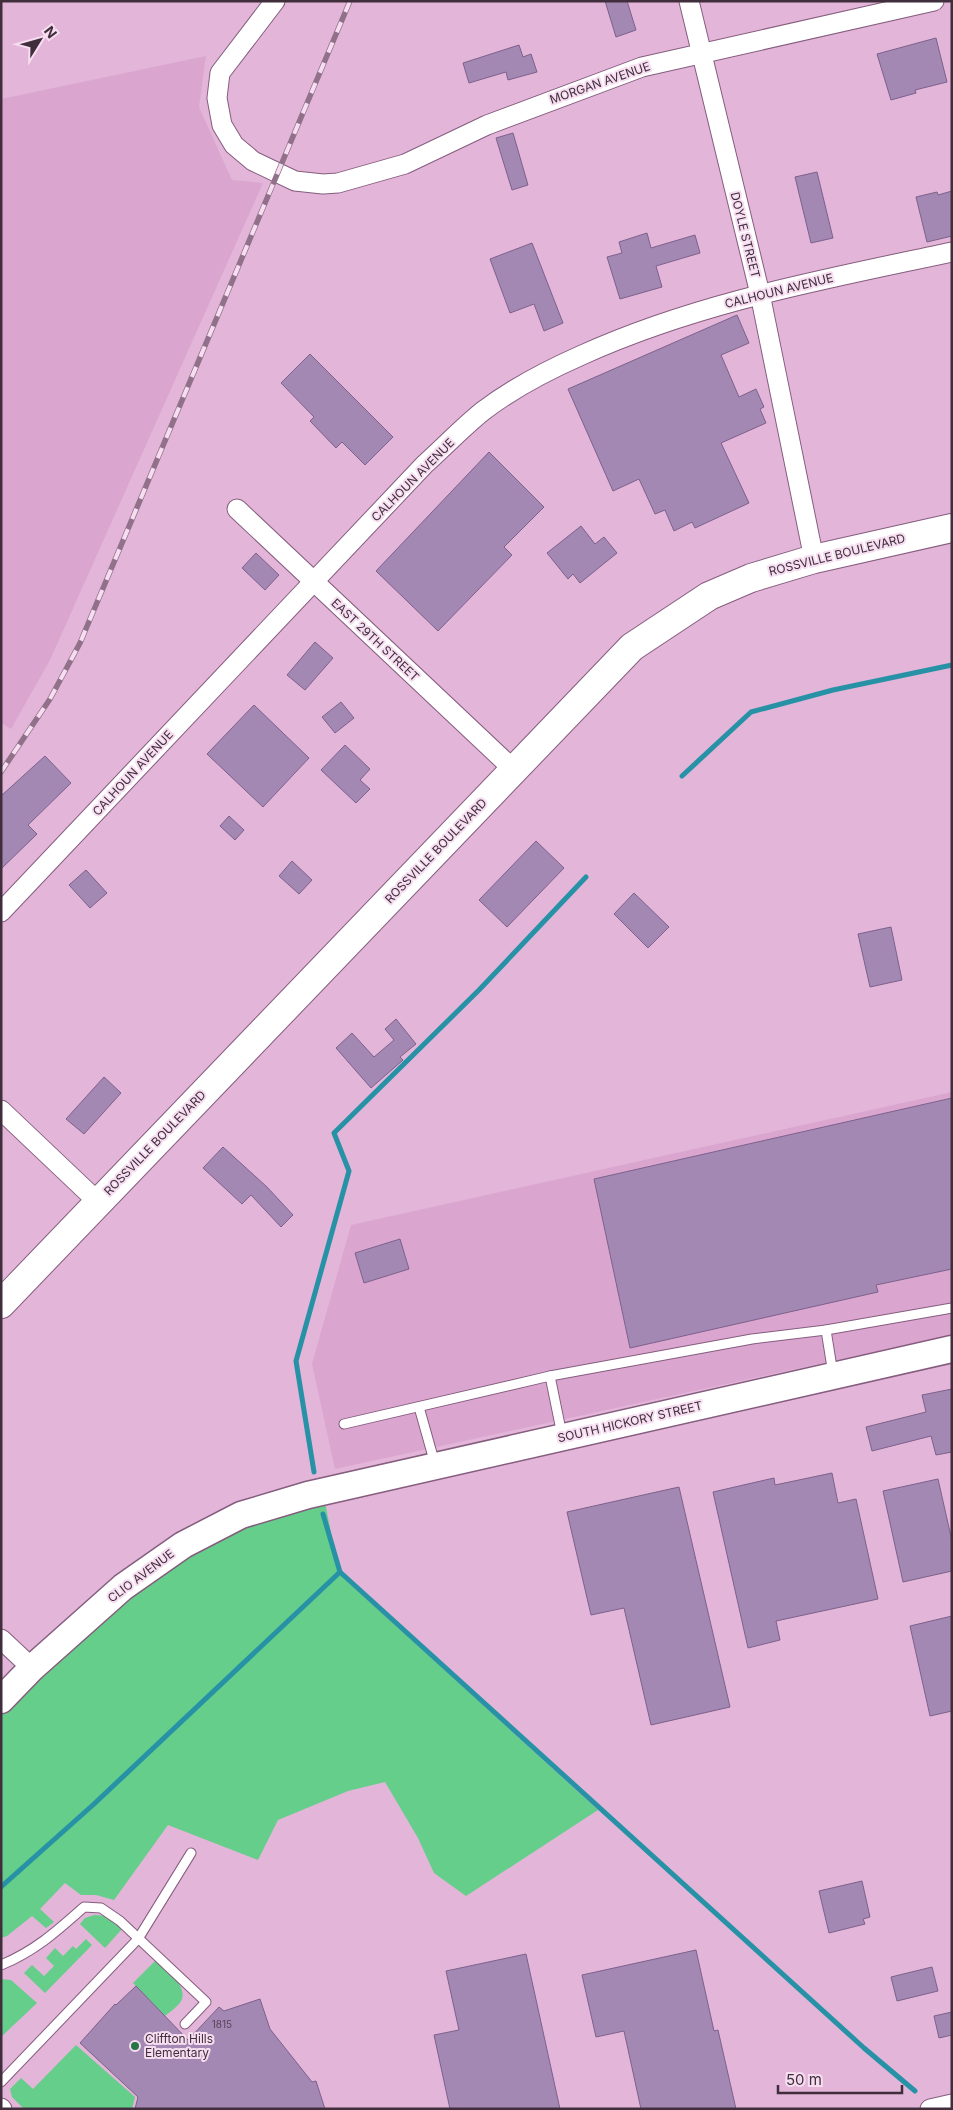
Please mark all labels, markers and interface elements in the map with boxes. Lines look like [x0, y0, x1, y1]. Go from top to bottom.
north arrow [15, 15, 65, 65]
text: N [41, 22, 61, 41]
street label: MORGAN AVENUE [548, 58, 652, 107]
street label: DOYLE STREET [728, 190, 764, 280]
street label: CALHOUN AVENUE [723, 270, 835, 311]
street label: CALHOUN AVENUE [368, 435, 457, 524]
street label: ROSSVILLE BOULEVARD [767, 530, 907, 579]
street label: EAST 29TH STREET [328, 595, 422, 684]
street label: CALHOUN AVENUE [89, 727, 176, 818]
street label: ROSSVILLE BOULEVARD [382, 795, 490, 906]
street label: ROSSVILLE BOULEVARD [101, 1087, 209, 1198]
street label: SOUTH HICKORY STREET [556, 1398, 704, 1445]
street label: CLIO AVENUE [104, 1546, 177, 1606]
house number: 1815 [212, 2018, 232, 2030]
place label: Cliffton Hills Elementary [145, 2031, 213, 2060]
marker: Cliffton Hills Elementary [129, 2040, 141, 2052]
scale bar [778, 2062, 902, 2094]
text: 50 m [786, 2070, 822, 2089]

